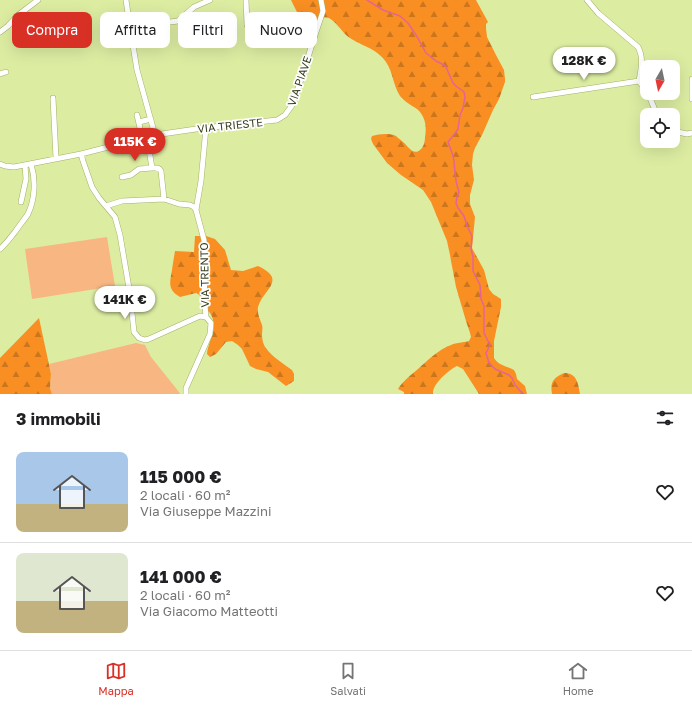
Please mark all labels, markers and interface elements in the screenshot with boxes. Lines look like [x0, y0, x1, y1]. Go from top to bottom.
chip: Compra [12, 12, 92, 48]
chip: Affitta [100, 12, 170, 48]
chip: Filtri [178, 12, 237, 48]
chip: Nuovo [245, 12, 317, 48]
pin: 128K € [551, 47, 617, 81]
text: 128K € [562, 52, 606, 68]
street label: VIA PIAVE [284, 54, 314, 108]
north arrow [640, 60, 680, 100]
map controls [640, 60, 680, 148]
button: locate [640, 108, 680, 148]
street label: VIA TRIESTE [197, 115, 264, 135]
pin: 115K € [102, 128, 168, 162]
text: 115K € [113, 133, 157, 149]
street label: VIA TRENTO [197, 242, 211, 308]
pin: 141K € [92, 286, 158, 320]
text: 141K € [103, 291, 147, 307]
icon: filters [654, 407, 676, 429]
text: 3 immobili [16, 408, 101, 429]
text: 115 000 € [140, 466, 222, 487]
icon: home [48, 468, 96, 516]
icon: heart [654, 481, 676, 503]
text: 2 locali · 60 m² [140, 487, 230, 503]
text: Via Giuseppe Mazzini [140, 503, 271, 519]
text: 141 000 € [140, 566, 222, 587]
icon: home [48, 569, 96, 617]
icon: heart [654, 582, 676, 604]
text: 2 locali · 60 m² [140, 587, 230, 603]
text: Via Giacomo Matteotti [140, 603, 278, 619]
tab: Mappa [98, 660, 134, 697]
tab: Salvati [330, 660, 366, 697]
tab: Home [563, 660, 594, 697]

